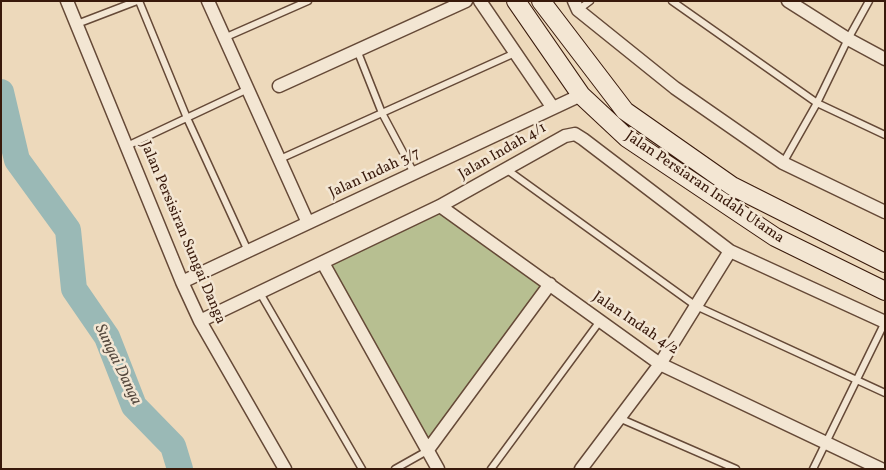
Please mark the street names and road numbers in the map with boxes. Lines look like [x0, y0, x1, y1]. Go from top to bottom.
street label: Jalan Indah 4/1 [456, 120, 550, 184]
street label: Jalan Persiaran Indah Utama [621, 128, 787, 248]
street label: Jalan Persisiran Sungai Danga [135, 139, 229, 327]
street label: Jalan Indah 3/7 [327, 145, 423, 203]
street label: Jalan Indah 4/2 [588, 289, 682, 359]

